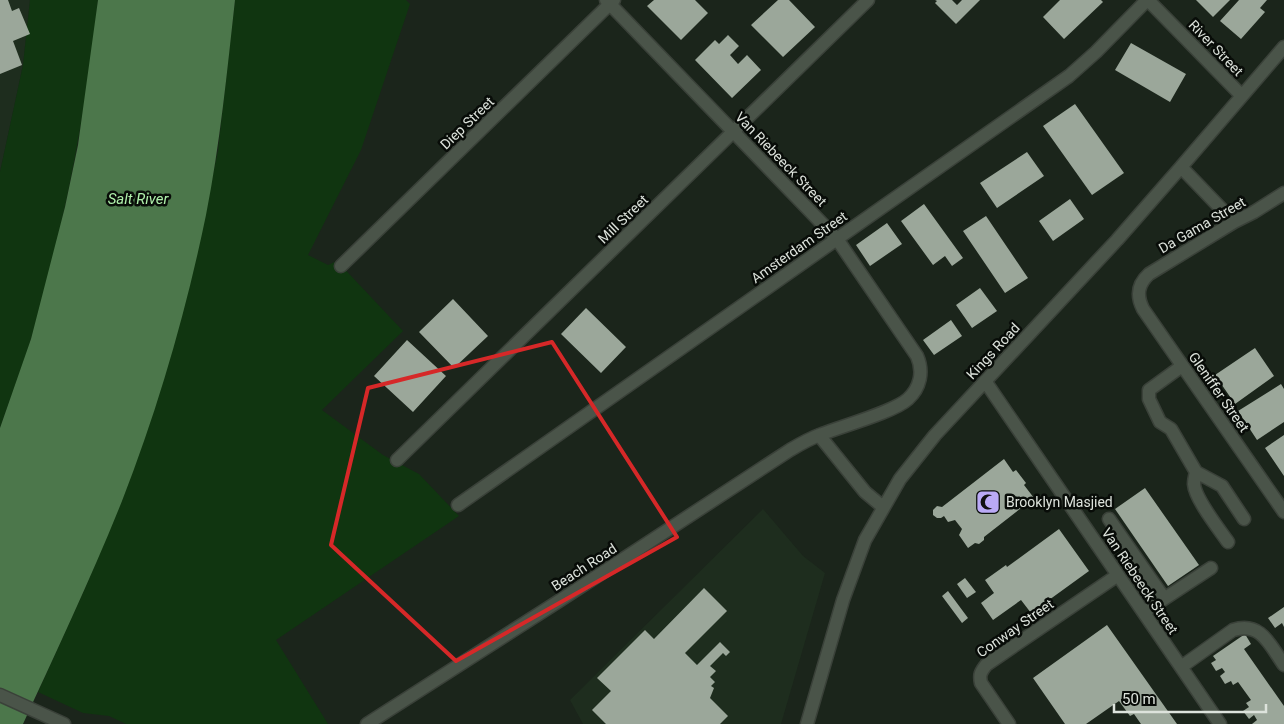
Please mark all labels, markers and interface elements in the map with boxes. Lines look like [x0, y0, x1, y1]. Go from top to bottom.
street label: River Street [1185, 17, 1247, 79]
street label: Diep Street [437, 93, 497, 152]
street label: Van Riebeeck Street [732, 109, 830, 210]
water label: Salt River [108, 190, 169, 208]
street label: Mill Street [595, 191, 651, 247]
street label: Da Gama Street [1156, 193, 1249, 256]
street label: Amsterdam Street [748, 208, 850, 286]
street label: Kings Road [963, 320, 1023, 382]
street label: Gleniffer Street [1186, 349, 1253, 435]
mosque icon: Brooklyn Masjied [975, 489, 1001, 515]
place label: Brooklyn Masjied [1006, 494, 1113, 510]
street label: Van Riebeeck Street [1099, 525, 1182, 637]
street label: Beach Road [548, 540, 620, 594]
street label: Conway Street [974, 595, 1057, 660]
scale bar [1114, 682, 1266, 714]
text: 50 m [1122, 690, 1156, 708]

